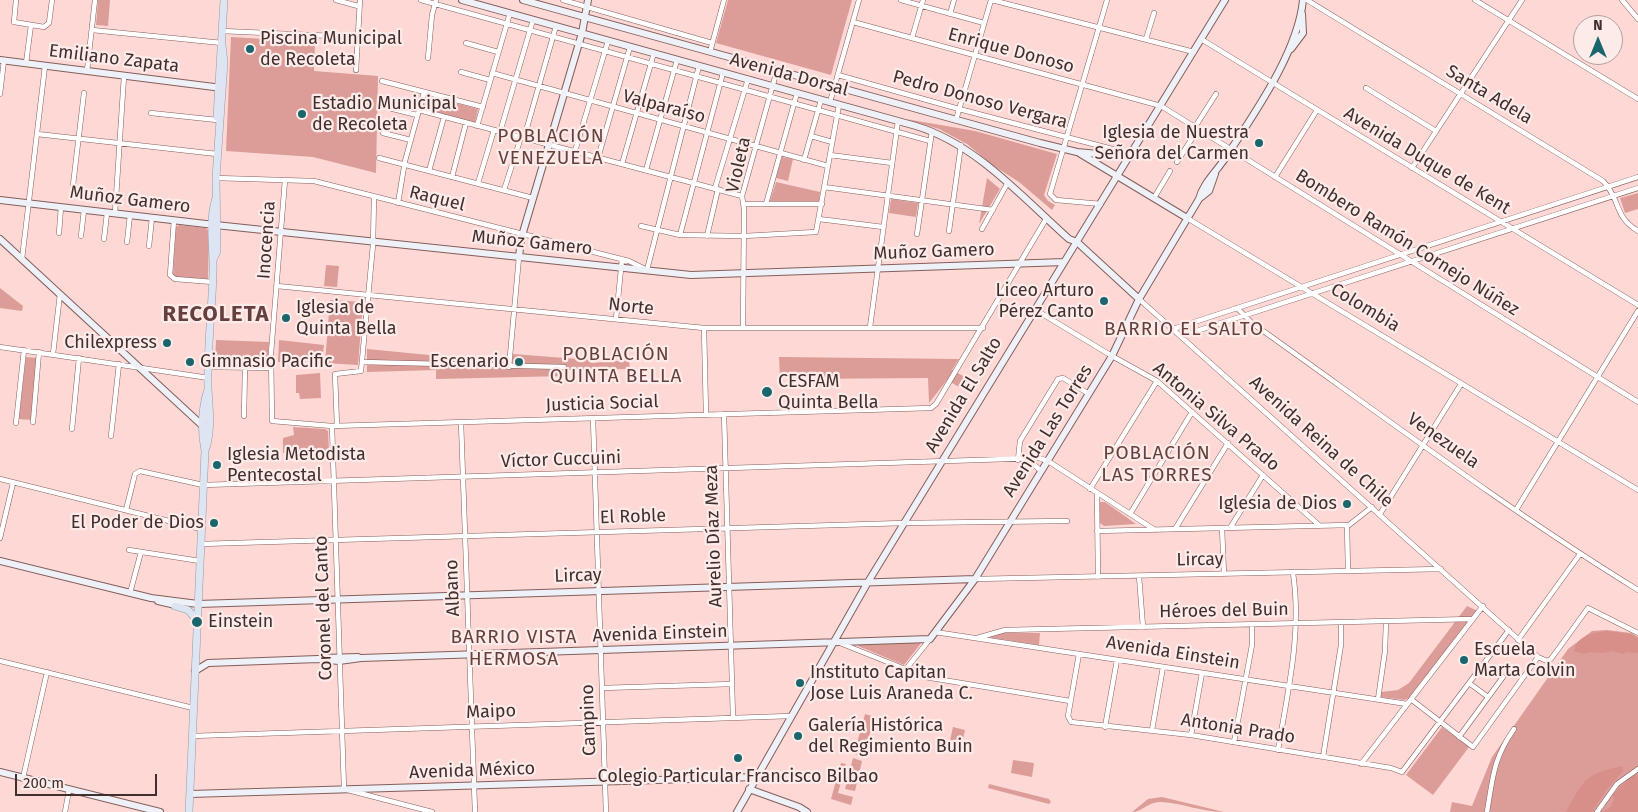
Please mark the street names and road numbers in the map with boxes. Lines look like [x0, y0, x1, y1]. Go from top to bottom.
street label: Enrique Donoso [945, 24, 1077, 78]
street label: Emiliano Zapata [48, 40, 180, 78]
street label: Avenida Dorsal [727, 49, 851, 101]
street label: Santa Adela [1442, 61, 1536, 129]
street label: Pedro Donoso Vergara [890, 66, 1070, 134]
street label: Valparaíso [620, 86, 708, 128]
street label: Avenida Duque de Kent [1340, 103, 1514, 219]
street label: Violeta [722, 135, 756, 195]
street label: Bombero Ramón Cornejo Núñez [1291, 165, 1523, 321]
street label: Muñoz Gamero [68, 182, 192, 218]
street label: Raquel [407, 182, 467, 216]
street label: Inocencia [253, 200, 281, 280]
street label: Muñoz Gamero [471, 226, 593, 260]
street label: Muñoz Gamero [873, 239, 995, 265]
street label: Colombia [1326, 279, 1404, 337]
street label: Norte [607, 294, 655, 320]
street label: Avenida El Salto [921, 333, 1007, 457]
street label: Antonia Silva Prado [1148, 358, 1284, 476]
street label: Avenida Las Torres [999, 361, 1097, 501]
street label: Avenida Reina de Chile [1245, 372, 1397, 512]
street label: Justicia Social [545, 391, 659, 417]
street label: Venezuela [1403, 408, 1483, 474]
street label: Víctor Cuccuini [500, 447, 622, 473]
street label: Aurelio Díaz Meza [701, 464, 727, 608]
street label: El Roble [599, 505, 667, 529]
street label: Coronel del Canto [311, 535, 337, 681]
street label: Lircay [1176, 549, 1224, 571]
street label: Albano [441, 559, 465, 617]
street label: Lircay [554, 564, 602, 588]
street label: Héroes del Buin [1159, 599, 1289, 623]
street label: Avenida Einstein [592, 621, 728, 647]
street label: Avenida Einstein [1105, 632, 1241, 674]
street label: Campino [577, 684, 601, 756]
street label: Maipo [466, 700, 516, 724]
street label: Antonia Prado [1179, 709, 1297, 749]
street label: Avenida México [409, 758, 535, 784]

